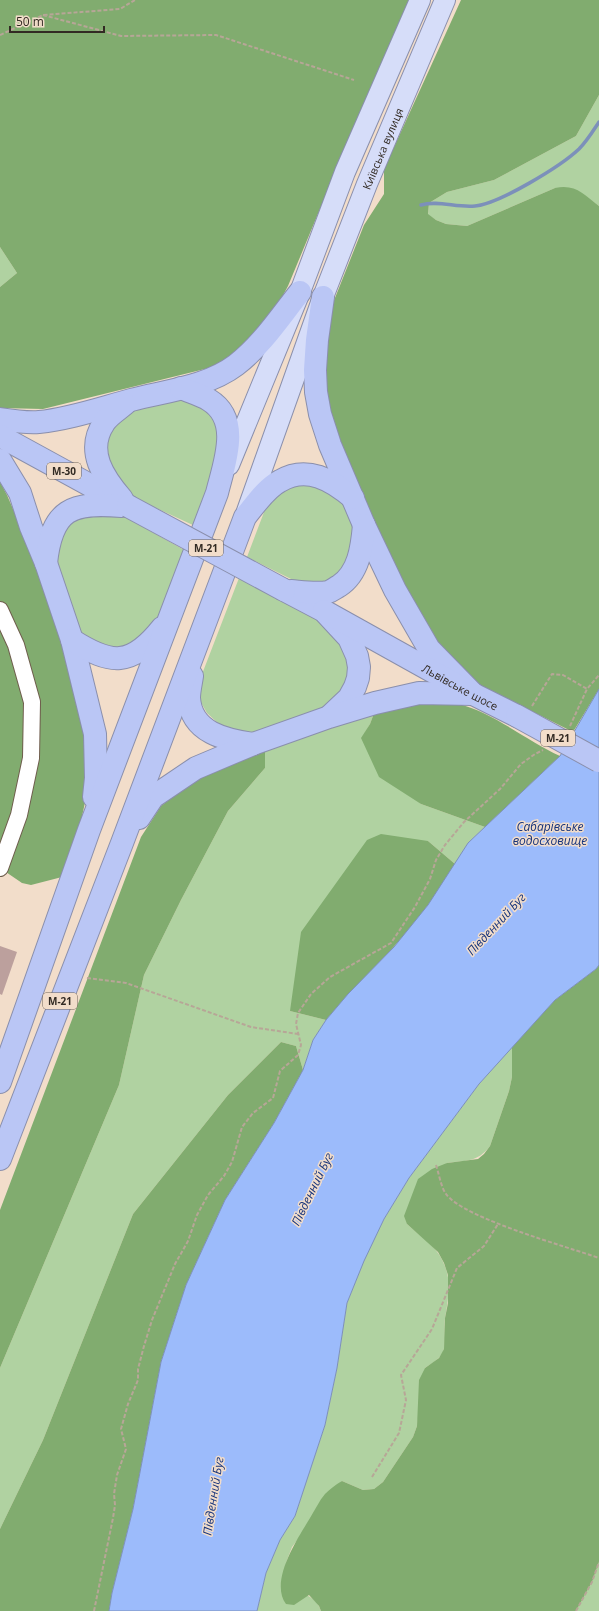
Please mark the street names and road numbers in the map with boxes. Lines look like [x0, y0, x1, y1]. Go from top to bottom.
street label: Київська вулиця [358, 105, 406, 191]
road number: М-30 [47, 463, 81, 479]
road number: М-21 [189, 540, 223, 556]
street label: Львівське шосе [420, 660, 501, 713]
road number: М-21 [541, 730, 575, 746]
road number: М-21 [43, 993, 77, 1009]

